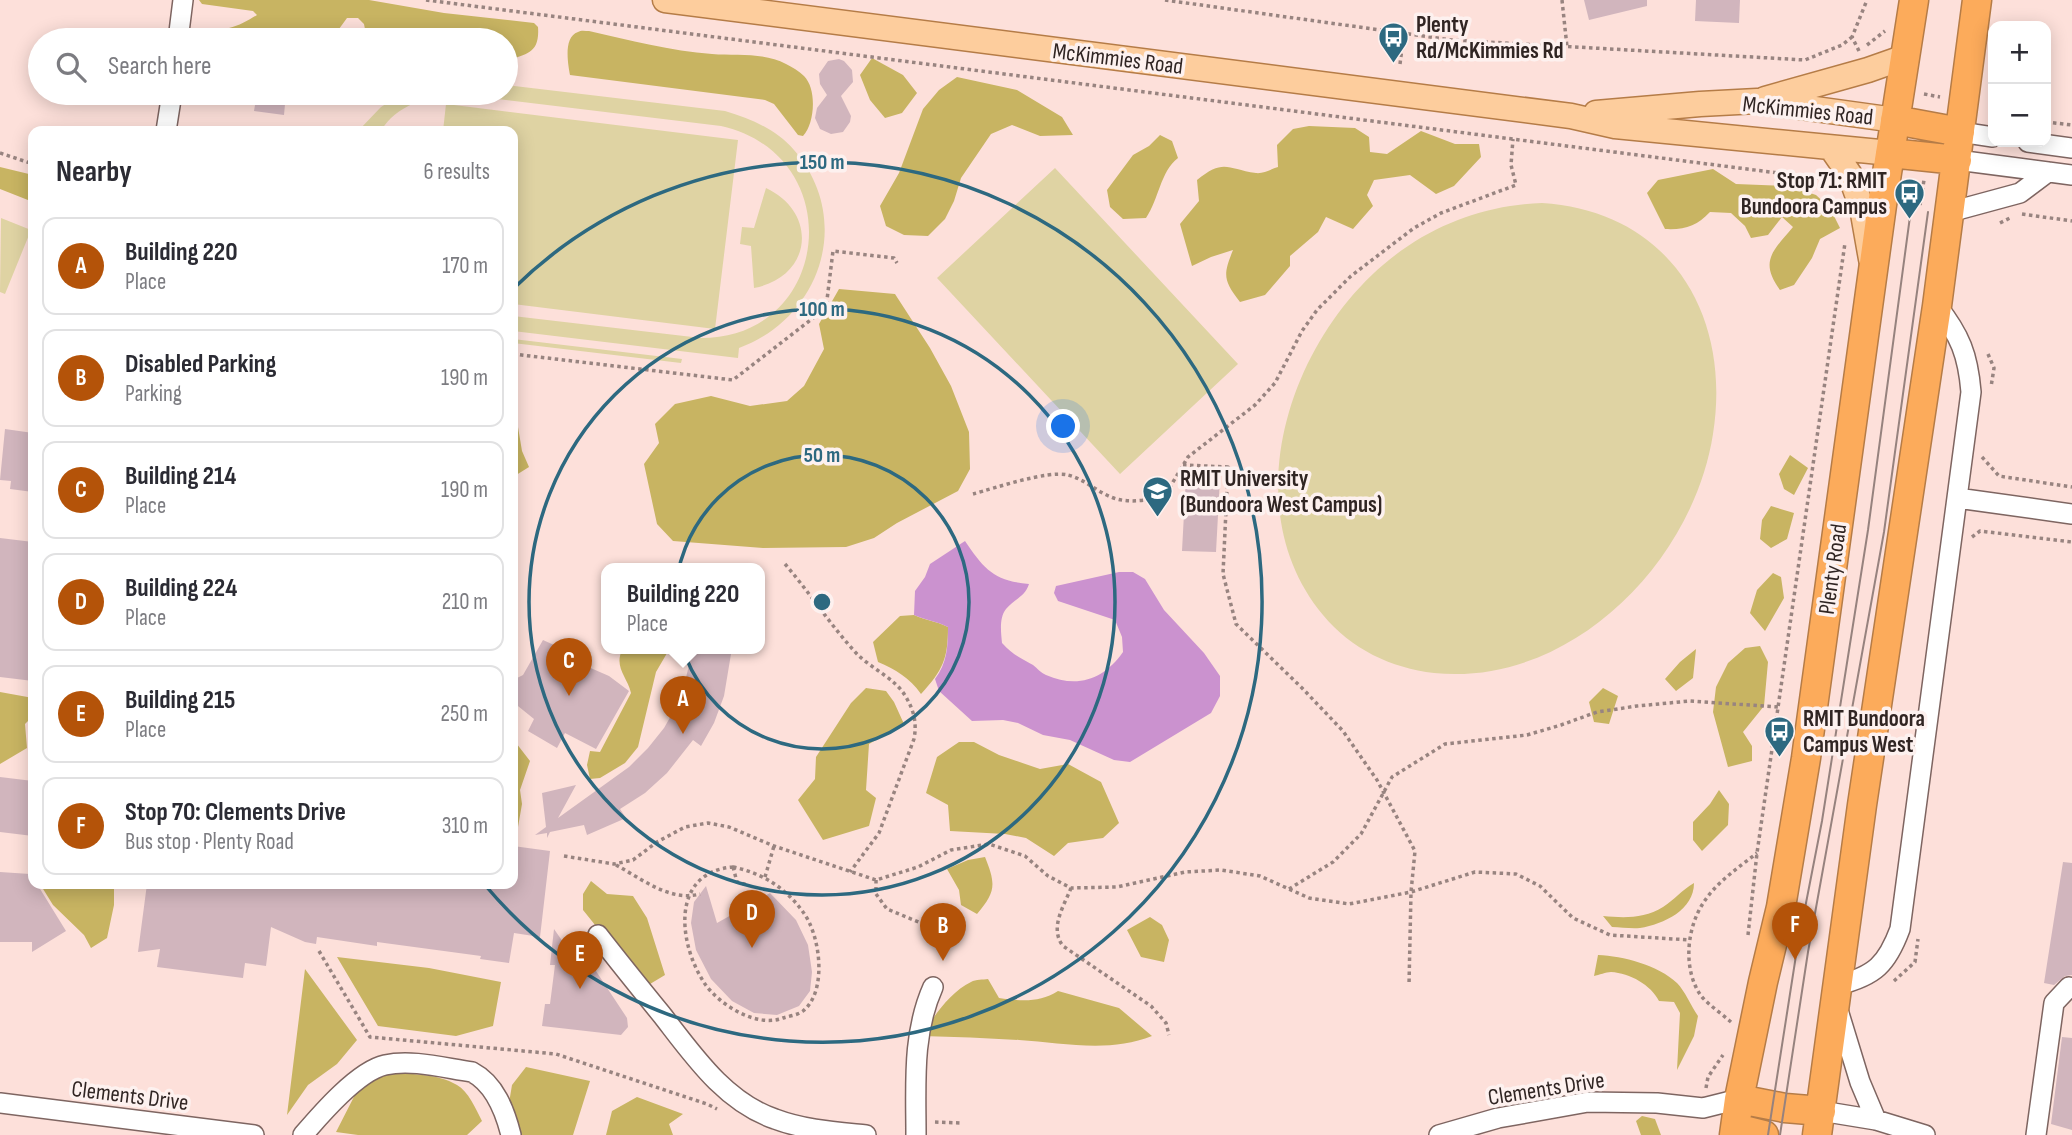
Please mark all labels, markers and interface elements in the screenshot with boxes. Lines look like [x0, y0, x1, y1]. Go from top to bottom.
place label: Plenty Rd/McKimmies Rd [1416, 11, 1563, 65]
bus stop icon: Plenty Rd/McKimmies Rd [1376, 20, 1410, 64]
map controls [1988, 21, 2051, 147]
button: + [1988, 21, 2051, 84]
search box [28, 28, 518, 105]
street label: McKimmies Road [1051, 37, 1185, 81]
icon: search [52, 48, 90, 86]
text: Search here [108, 51, 211, 82]
button: − [1988, 84, 2051, 147]
street label: McKimmies Road [1741, 90, 1874, 132]
text: 150 m [800, 150, 844, 175]
text: Nearby [56, 154, 132, 190]
text: 6 results [424, 158, 490, 186]
place label: Stop 71: RMIT Bundoora Campus [1741, 167, 1887, 221]
bus stop icon: Stop 71: RMIT Bundoora Campus [1893, 176, 1927, 220]
text: Building 220 [125, 237, 238, 268]
text: A [76, 252, 86, 280]
text: 170 m [442, 252, 488, 280]
text: Place [125, 268, 166, 296]
text: 100 m [799, 297, 845, 322]
text: Disabled Parking [125, 349, 276, 380]
text: B [76, 364, 86, 392]
text: 190 m [441, 364, 488, 392]
text: Parking [125, 380, 182, 408]
your location [1046, 409, 1080, 443]
text: 50 m [804, 443, 840, 468]
text: Building 214 [125, 461, 236, 492]
place label: RMIT University (Bundoora West Campus) [1180, 465, 1382, 519]
school or university icon: RMIT University (Bundoora West Campus) [1140, 474, 1174, 518]
text: C [75, 476, 87, 504]
text: 190 m [441, 476, 488, 504]
text: Place [125, 492, 166, 520]
street label: Plenty Road [1813, 522, 1853, 616]
popup [601, 563, 765, 654]
text: Building 224 [125, 573, 237, 604]
text: Building 220 [627, 579, 739, 610]
text: D [75, 588, 87, 616]
text: 210 m [442, 588, 488, 616]
centre of rings [810, 590, 834, 614]
text: Place [125, 604, 166, 632]
text: Place [627, 610, 668, 638]
pin: C [546, 638, 592, 696]
pin: A [660, 676, 706, 734]
text: Building 215 [125, 685, 236, 716]
text: E [76, 700, 86, 728]
text: 250 m [441, 700, 488, 728]
place label: RMIT Bundoora Campus West [1803, 705, 1925, 759]
bus stop icon: RMIT Bundoora Campus West [1763, 714, 1797, 758]
text: Place [125, 716, 166, 744]
text: Stop 70: Clements Drive [125, 797, 346, 828]
text: F [76, 812, 86, 840]
text: 310 m [442, 812, 488, 840]
text: Bus stop · Plenty Road [125, 828, 294, 856]
pin: D [729, 890, 775, 948]
pin: F [1772, 902, 1818, 960]
pin: B [920, 903, 966, 961]
pin: E [557, 931, 603, 989]
street label: Clements Drive [1486, 1066, 1606, 1112]
street label: Clements Drive [70, 1075, 190, 1117]

